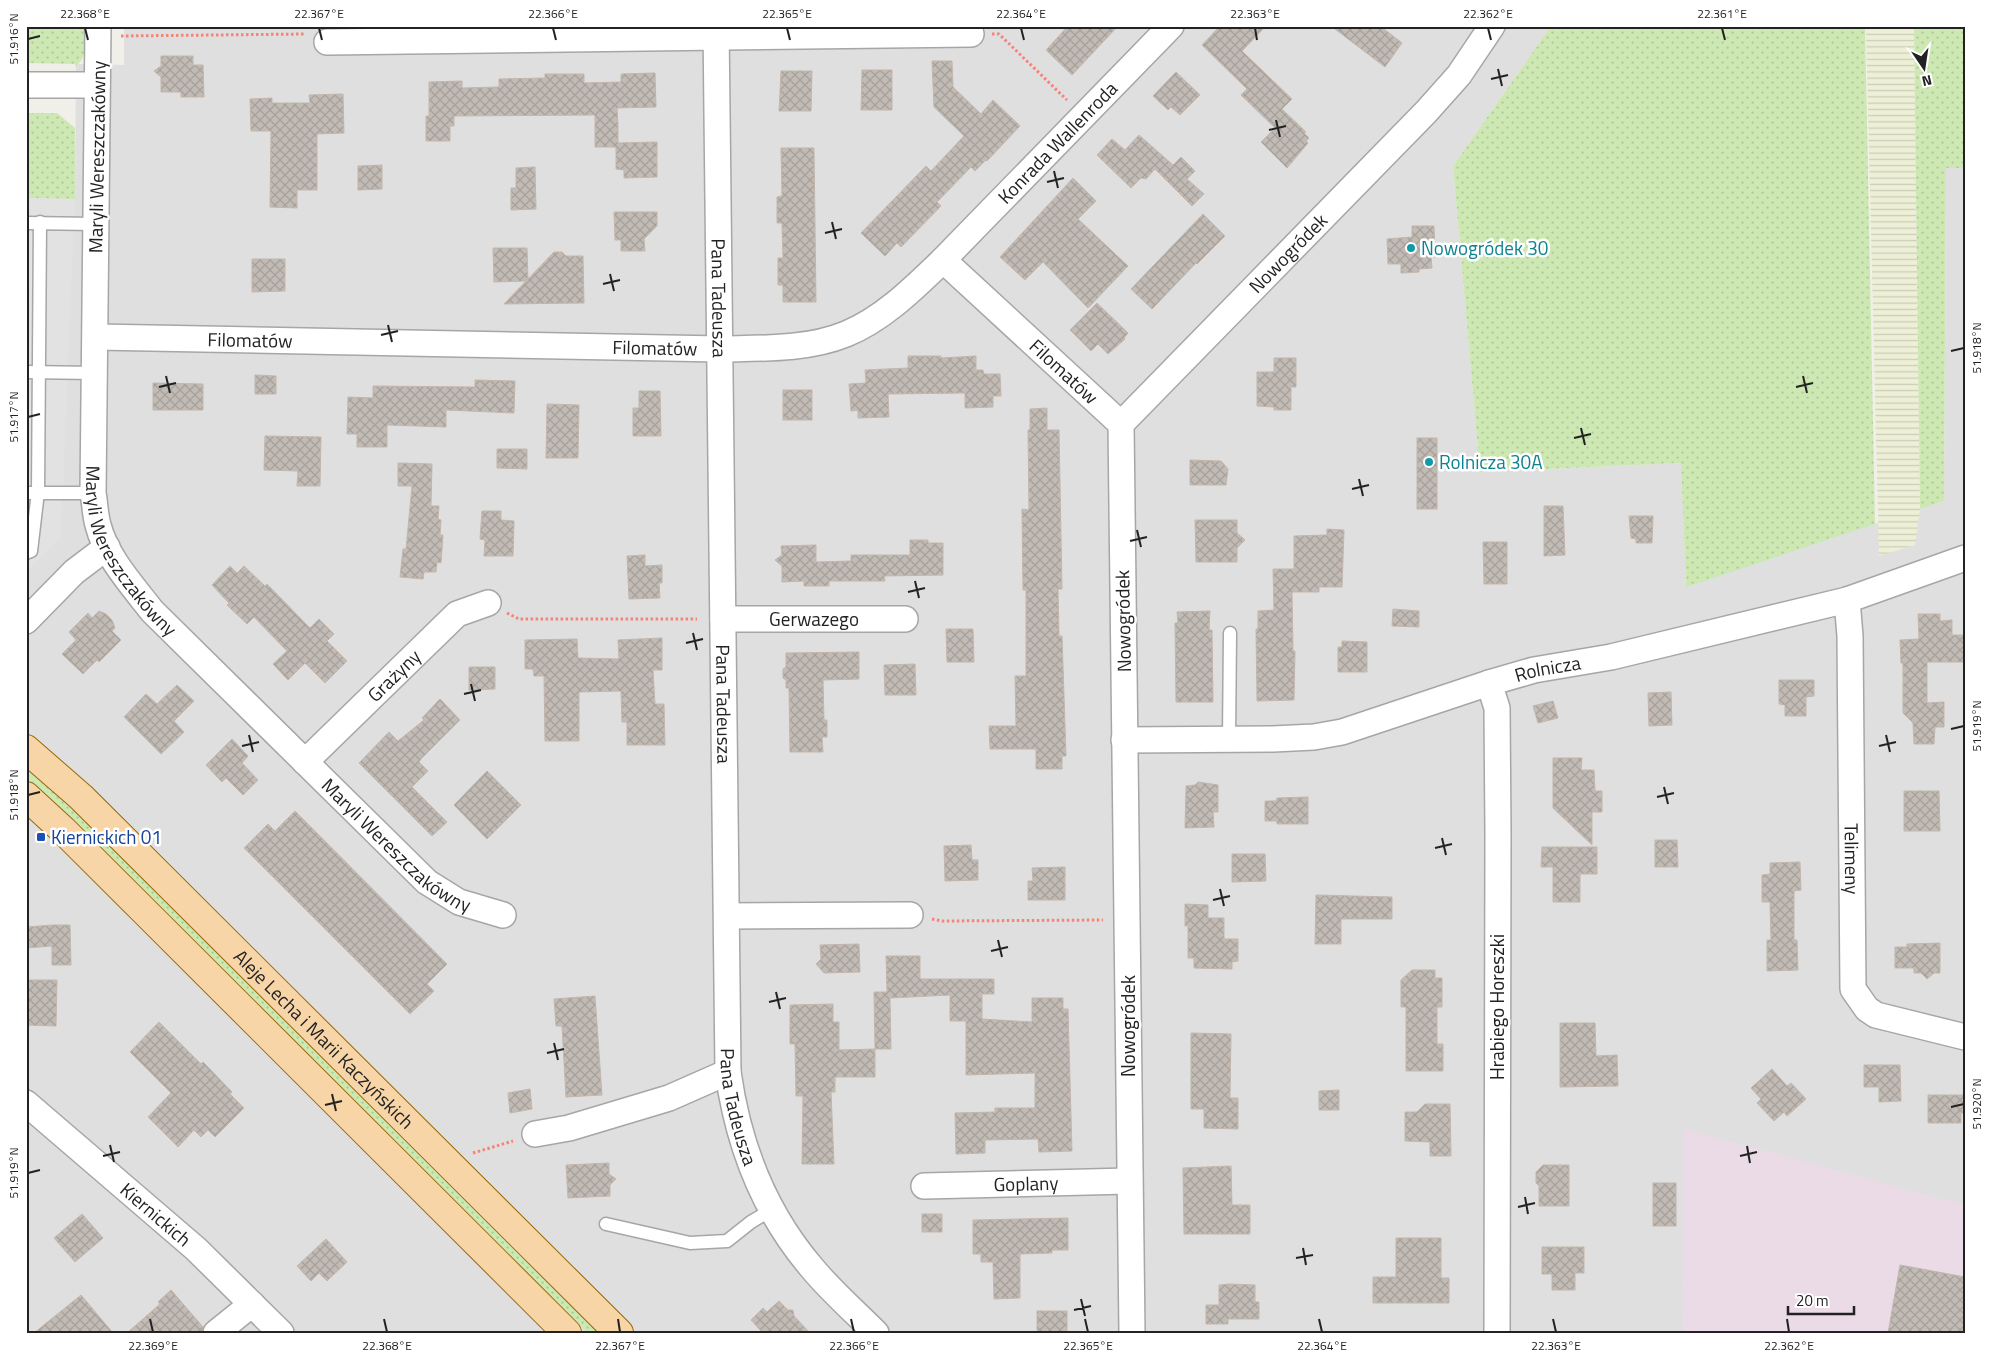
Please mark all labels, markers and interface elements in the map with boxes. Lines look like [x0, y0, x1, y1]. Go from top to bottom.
text: 22.368°E [60, 4, 110, 23]
text: 22.367°E [294, 4, 344, 23]
text: 22.366°E [528, 4, 578, 23]
text: 22.365°E [762, 4, 812, 23]
text: 22.364°E [996, 4, 1046, 23]
text: 22.363°E [1230, 4, 1280, 23]
text: 22.362°E [1463, 4, 1513, 23]
text: 22.361°E [1697, 4, 1747, 23]
text: 51.916°N [4, 13, 23, 65]
north arrow [1898, 42, 1948, 92]
street label: Maryli Wereszczakówny [80, 61, 113, 253]
text: N [1920, 70, 1934, 92]
street label: Konrada Wallenroda [990, 74, 1124, 210]
street label: Nowogródek [1242, 206, 1334, 299]
place label: Nowogródek 30 [1421, 233, 1549, 262]
street label: Pana Tadeusza [704, 238, 735, 358]
marker: Nowogródek 30 [1405, 242, 1417, 254]
text: 51.918°N [1967, 322, 1986, 374]
street label: Filomatów [207, 324, 293, 355]
street label: Filomatów [612, 332, 698, 363]
street label: Filomatów [1023, 332, 1105, 411]
text: 51.917°N [4, 391, 23, 443]
place label: Rolnicza 30A [1439, 447, 1543, 476]
marker: Rolnicza 30A [1423, 456, 1435, 468]
street label: Maryli Wereszczakówny [79, 466, 184, 642]
street label: Nowogródek [1107, 570, 1138, 672]
street label: Gerwazego [769, 604, 859, 633]
street label: Grażyny [360, 642, 427, 708]
street label: Pana Tadeusza [709, 644, 739, 764]
street label: Rolnicza [1511, 647, 1583, 689]
text: 51.919°N [1967, 700, 1986, 752]
text: 51.918°N [4, 769, 23, 821]
street label: Maryli Wereszczakówny [315, 771, 474, 919]
place label: Kiernickich 01 [51, 822, 162, 851]
street label: Telimeny [1838, 823, 1867, 895]
marker: Kiernickich 01 [35, 831, 47, 843]
street label: Hrabiego Horeszki [1482, 934, 1511, 1080]
street label: Aleje Lecha i Marii Kaczyńskich [228, 942, 421, 1135]
street label: Nowogródek [1113, 975, 1142, 1077]
street label: Pana Tadeusza [714, 1048, 765, 1170]
text: 51.920°N [1967, 1078, 1986, 1130]
text: 51.919°N [4, 1147, 23, 1199]
street label: Goplany [993, 1168, 1059, 1198]
street label: Kiernickich [114, 1175, 198, 1253]
scale bar [1788, 1284, 1855, 1316]
text: 20 m [1796, 1289, 1829, 1312]
text: 22.369°E [128, 1336, 178, 1355]
text: 22.368°E [362, 1336, 412, 1355]
text: 22.367°E [595, 1336, 645, 1355]
text: 22.366°E [829, 1336, 879, 1355]
text: 22.365°E [1063, 1336, 1113, 1355]
text: 22.364°E [1297, 1336, 1347, 1355]
text: 22.363°E [1531, 1336, 1581, 1355]
text: 22.362°E [1764, 1336, 1814, 1355]

